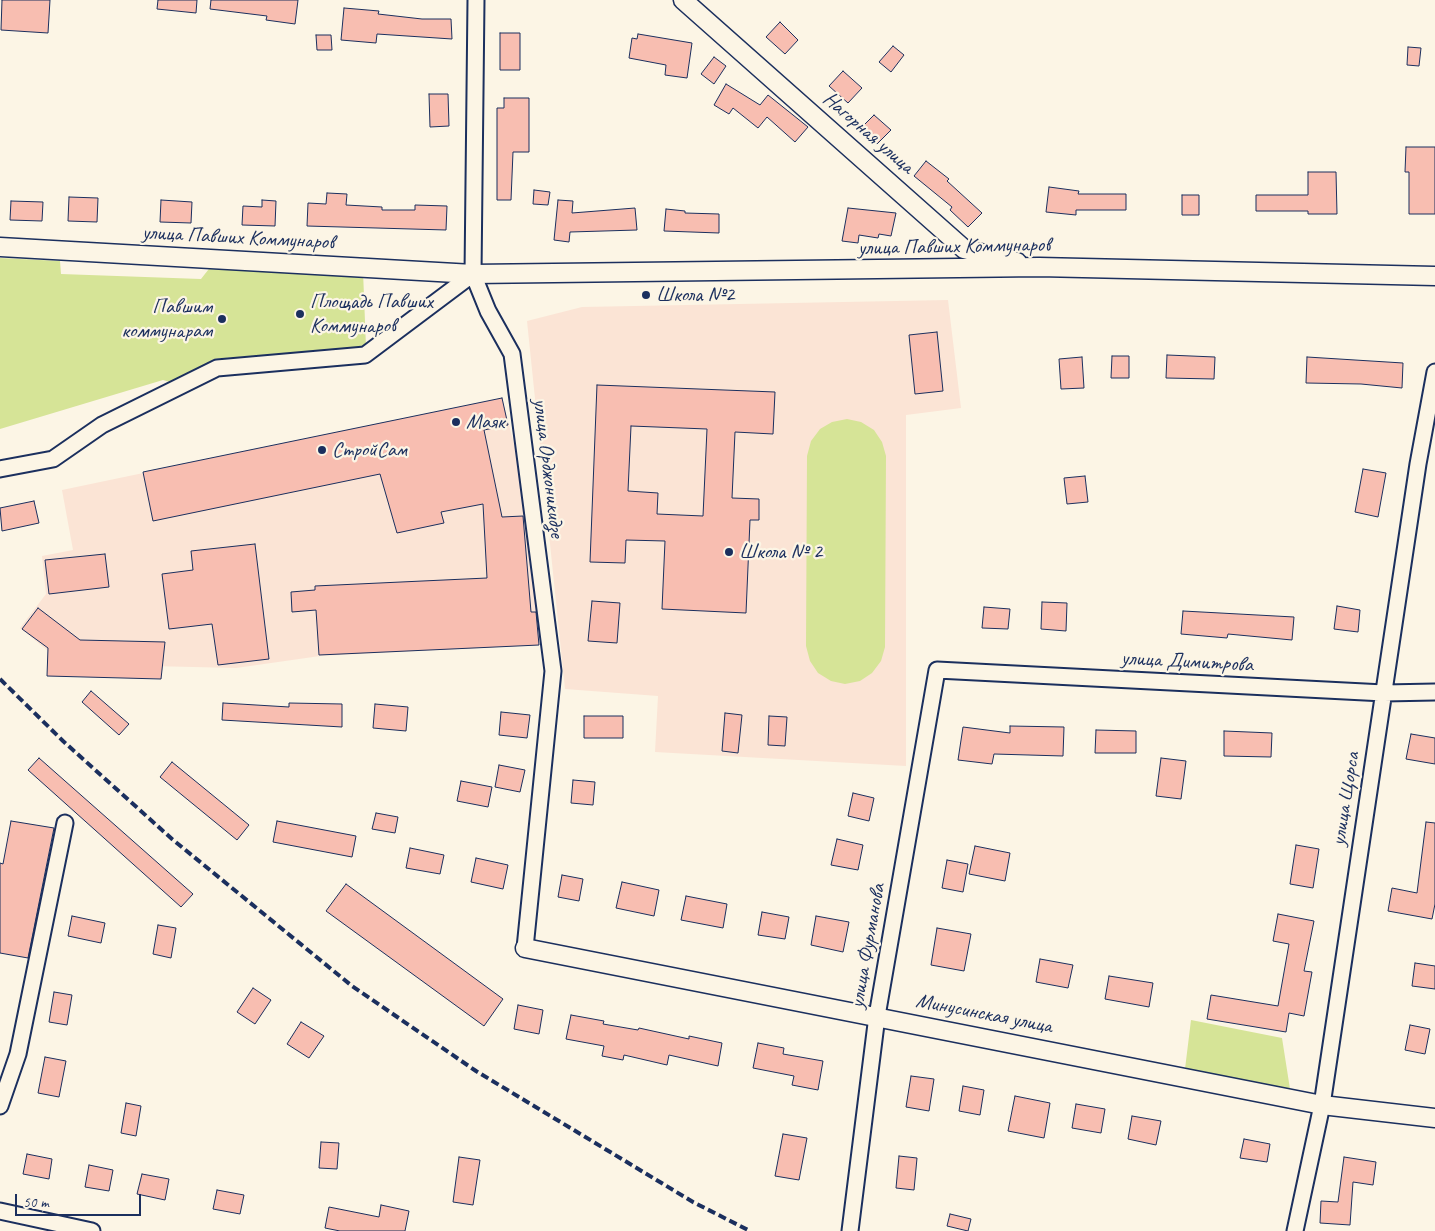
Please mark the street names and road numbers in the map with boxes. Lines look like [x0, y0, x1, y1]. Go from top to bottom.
street label: Нагорная улица [817, 87, 919, 179]
street label: улица Павших Коммунаров [141, 220, 335, 256]
street label: улица Павших Коммунаров [858, 233, 1050, 261]
street label: улица Орджоникидзе [527, 397, 569, 539]
street label: улица Димитрова [1120, 646, 1254, 678]
street label: улица Щорса [1326, 750, 1366, 848]
street label: улица Фурманова [845, 882, 891, 1010]
street label: Минусинская улица [914, 988, 1054, 1040]

